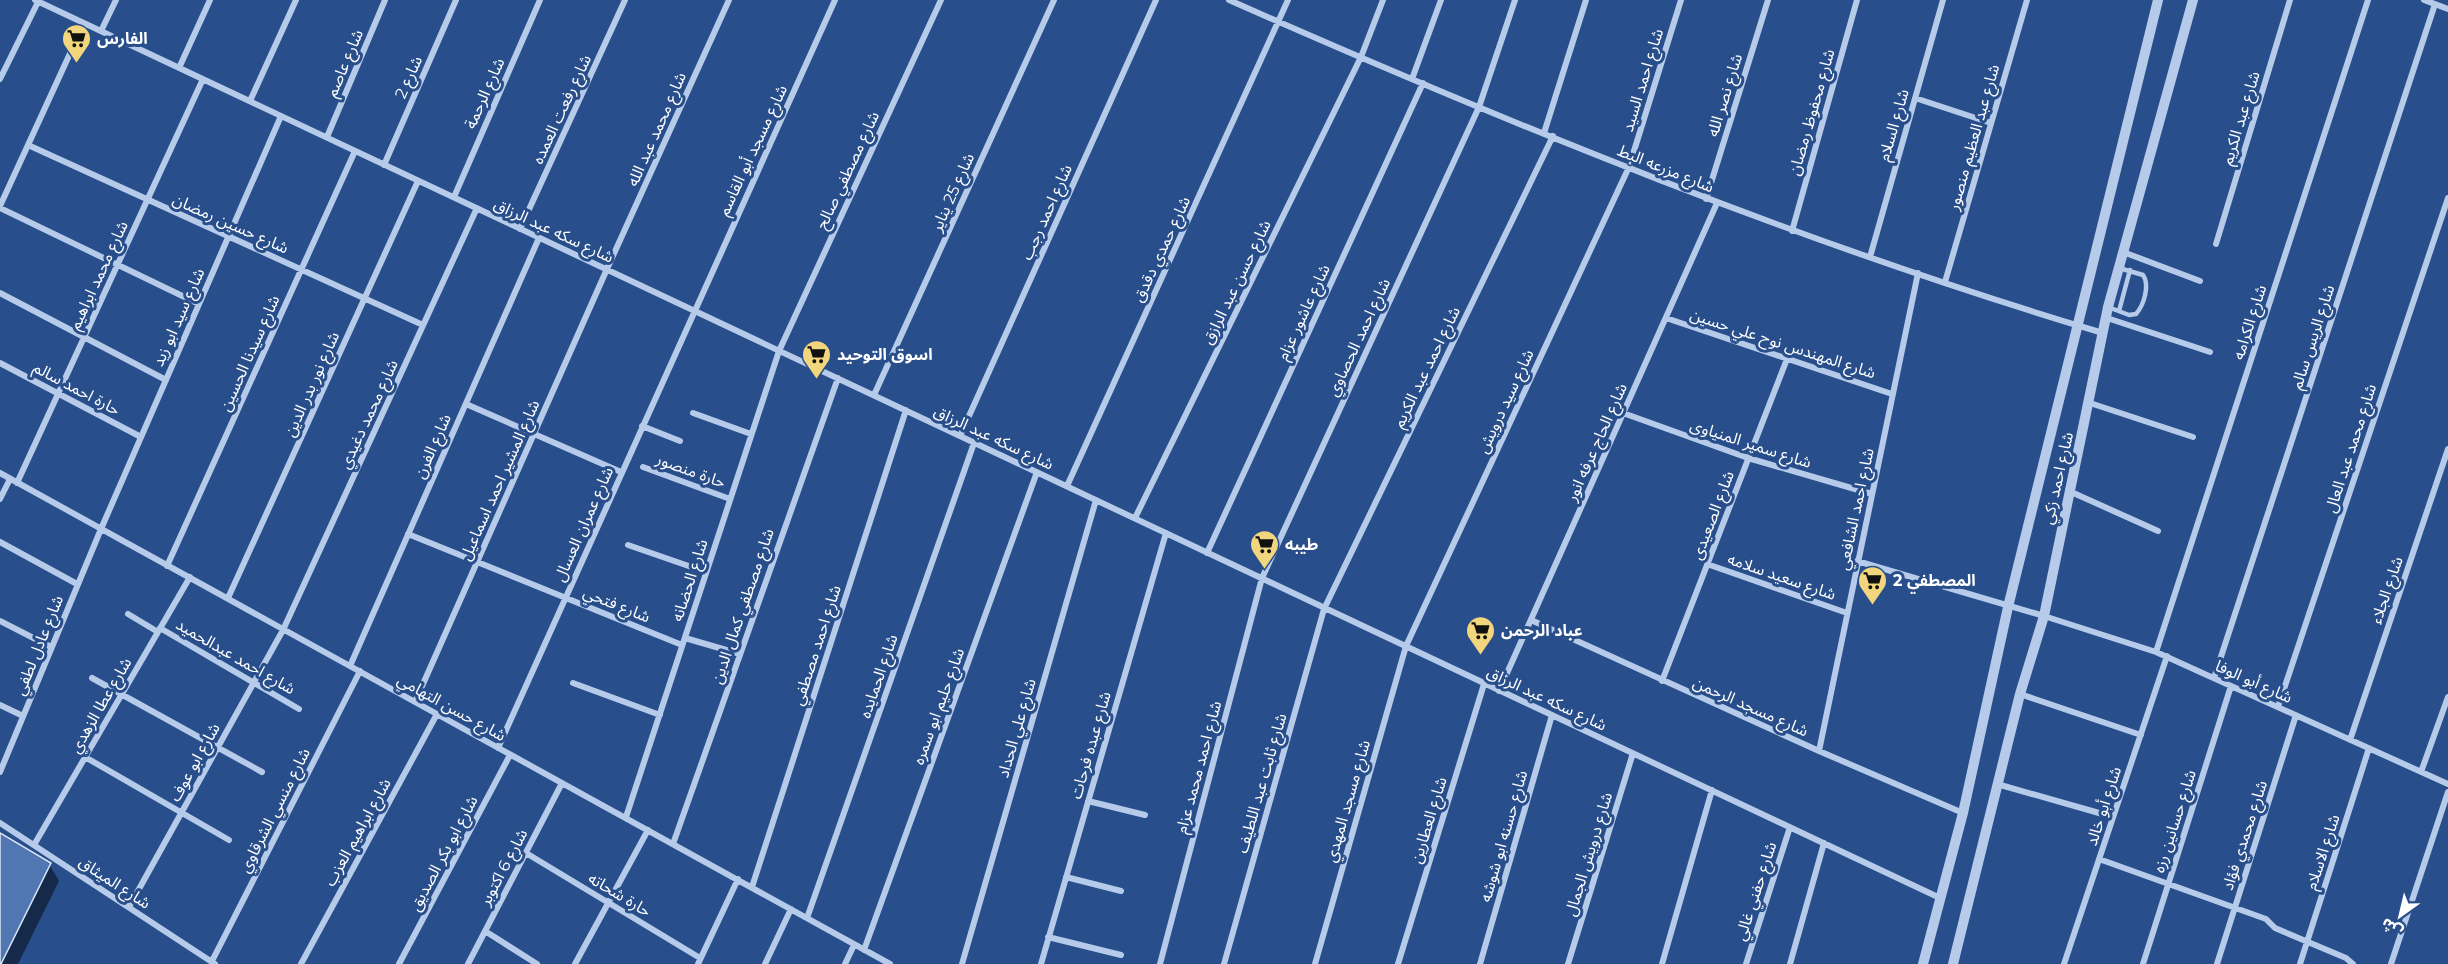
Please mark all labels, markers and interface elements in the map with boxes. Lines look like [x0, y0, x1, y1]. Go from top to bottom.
supermarket icon: الفارس [60, 22, 92, 64]
street label: شارع احمد السيد [1618, 26, 1670, 135]
street label: شارع عاصم [322, 27, 370, 101]
place label: الفارس [97, 29, 148, 48]
street label: شارع محفوظ رمضان [1784, 47, 1842, 178]
street label: شارع نصر الله [1703, 51, 1749, 140]
street label: شارع رفعت العمده [528, 52, 598, 168]
street label: شارع 2 [391, 53, 429, 103]
street label: شارع الرحمة [460, 55, 511, 133]
street label: شارع عبد العظيم منصور [1943, 62, 2006, 214]
street label: شارع محمد عبد الله [623, 69, 693, 190]
street label: شارع عبد الكريم [2217, 69, 2267, 168]
street label: شارع مسجد أبو القاسم [714, 82, 794, 220]
street label: شارع السلام [1874, 87, 1916, 164]
street label: شارع مصطفي صالح [812, 108, 886, 233]
street label: شارع مزرعه البط [1614, 140, 1717, 199]
street label: شارع 25 يناير [926, 150, 981, 236]
street label: شارع احمد رجب [1017, 161, 1079, 264]
street label: شارع حسين رمضان [169, 189, 292, 260]
street label: شارع حمدي دقدق [1129, 193, 1197, 306]
street label: شارع سكه عبد الرزاق [489, 194, 617, 269]
street label: شارع حسن عبد الرازق [1198, 217, 1277, 349]
street label: شارع محمد ابراهيم [65, 218, 135, 334]
street label: شارع عاشور عزام [1273, 261, 1337, 365]
street label: شارع سيد ابو زيد [148, 265, 211, 370]
street label: شارع احمد الحصاوي [1323, 275, 1397, 400]
street label: شارع الكرامه [2228, 282, 2273, 363]
street label: شارع الريس سالم [2287, 282, 2341, 393]
street label: شارع سيدنا الحسين [215, 292, 286, 415]
street label: شارع احمد عبد الكريم [1389, 303, 1467, 432]
street label: شارع المهندس نوح علي حسين [1687, 304, 1878, 385]
street label: شارع نور بدر الدين [280, 329, 346, 441]
supermarket icon: اسوق التوحيد [800, 338, 832, 380]
place label: اسوق التوحيد [837, 345, 933, 364]
street label: شارع سيد درويش [1473, 346, 1541, 457]
street label: شارع محمد دغيدي [335, 357, 405, 473]
street label: حارة احمد سالم [29, 358, 123, 422]
street label: شارع الحاج عرفه انور [1562, 380, 1634, 506]
street label: شارع محمد عبد العال [2321, 381, 2383, 516]
street label: شارع المشير احمد اسماعيل [455, 397, 546, 565]
street label: شارع سكه عبد الرزاق [929, 401, 1057, 476]
street label: شارع الفرن [410, 411, 458, 483]
street label: شارع سمير المنياوى [1687, 415, 1814, 475]
street label: شارع احمد زكي [2038, 430, 2080, 527]
street label: شارع احمد الشافعي [1833, 446, 1881, 572]
street label: حارة منصور [653, 449, 728, 492]
street label: شارع عمران العسال [550, 464, 620, 586]
street label: شارع الصعيدى [1687, 468, 1741, 563]
street label: شارع مصطفي كمال الدين [707, 526, 781, 687]
supermarket icon: طيبه [1248, 528, 1280, 570]
place label: طيبه [1285, 535, 1319, 554]
street label: شارع الحضانه [667, 537, 715, 625]
street label: شارع سعيد سلامه [1724, 549, 1838, 607]
street label: شارع الجلاء [2366, 554, 2410, 627]
supermarket icon: المصطفي 2 [1856, 564, 1888, 606]
place label: المصطفي 2 [1893, 571, 1976, 594]
street label: شارع فتحي [579, 582, 653, 629]
street label: شارع احمد مصطفي [788, 583, 848, 709]
street label: شارع عادل لطفي [10, 592, 70, 699]
supermarket icon: عباد الرحمن [1464, 614, 1496, 656]
street label: شارع احمد عبدالحميد [171, 615, 299, 701]
place label: عباد الرحمن [1501, 621, 1583, 640]
street label: شارع الحمايده [855, 632, 904, 721]
street label: شارع حليم ابو سمره [909, 645, 971, 768]
street label: شارع عطا الزهدي [65, 654, 138, 758]
street label: شارع أبو الوفا [2211, 656, 2295, 710]
street label: شارع سكه عبد الرزاق [1482, 662, 1610, 737]
street label: شارع حسن التهامي [393, 670, 509, 748]
street label: شارع مسجد الرحمن [1689, 673, 1811, 743]
street label: شارع علي الحداد [993, 676, 1043, 781]
street label: شارع عبده فرحات [1066, 689, 1118, 802]
street label: شارع احمد محمد عزام [1172, 699, 1228, 836]
street label: شارع ثابت عبد اللطيف [1232, 711, 1293, 856]
street label: شارع ابو عوف [165, 720, 226, 806]
street label: شارع مسجد المهدي [1321, 738, 1377, 865]
street label: شارع منسي الشرقاوي [235, 745, 317, 877]
street label: شارع أبو خالد [2082, 764, 2128, 849]
street label: شارع حسانين رزه [2149, 767, 2203, 876]
street label: شارع حسنه ابو شوشه [1476, 768, 1534, 905]
street label: شارع ابراهيم العزب [320, 775, 397, 891]
street label: شارع العطارين [1406, 775, 1454, 867]
street label: شارع محمدي فؤاد [2218, 778, 2274, 893]
street label: شارع درويش الجمال [1561, 790, 1619, 919]
street label: شارع ابو بكر الصديق [405, 792, 484, 915]
street label: شارع الاسلام [2301, 812, 2346, 893]
street label: شارع 6 اكتوبر [475, 826, 534, 911]
street label: شارع حفني غالي [1731, 839, 1783, 944]
street label: شارع الميثاق [74, 852, 154, 915]
street label: حارة شحاته [585, 868, 655, 921]
north arrow [2370, 886, 2430, 946]
text: ش [2377, 914, 2406, 942]

